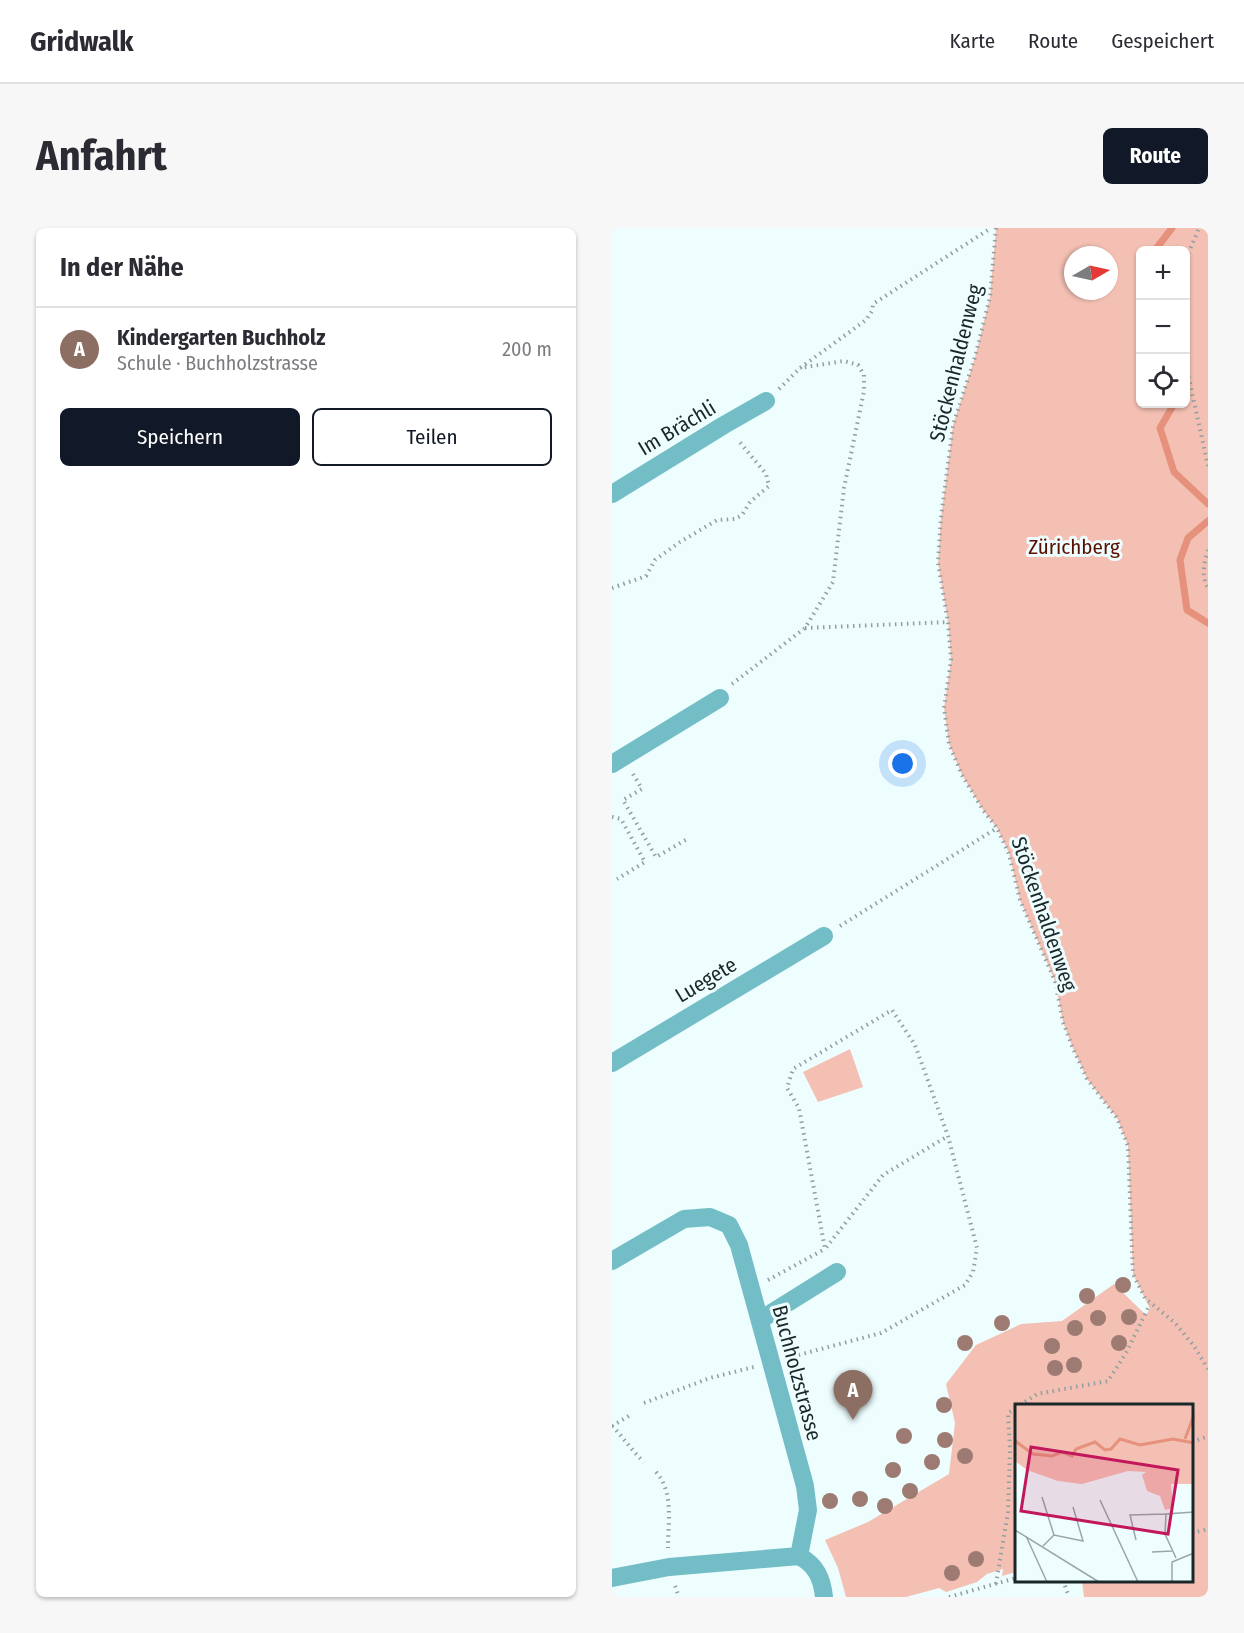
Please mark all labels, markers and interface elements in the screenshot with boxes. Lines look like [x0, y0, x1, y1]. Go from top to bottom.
text: Gridwalk [30, 25, 134, 58]
text: Karte [950, 28, 995, 54]
text: Route [1028, 28, 1078, 54]
text: Gespeichert [1111, 28, 1214, 54]
button: Route [1103, 128, 1208, 184]
text: Anfahrt [36, 131, 167, 181]
north arrow [1064, 246, 1118, 300]
map controls [1136, 246, 1190, 408]
button: + [1136, 246, 1190, 300]
text: In der Nähe [60, 252, 184, 283]
street label: Stöckenhaldenweg [924, 281, 988, 444]
button: − [1136, 300, 1190, 354]
text: Kindergarten Buchholz [117, 324, 326, 351]
text: A [74, 337, 85, 361]
text: 200 m [502, 337, 552, 361]
text: Schule · Buchholzstrasse [117, 351, 318, 375]
button: locate [1136, 354, 1190, 408]
street label: Im Brächli [633, 395, 721, 461]
button: Speichern [60, 408, 300, 466]
button: Teilen [312, 408, 552, 466]
park label: Zürichberg [1028, 534, 1120, 560]
your location [888, 749, 917, 778]
street label: Stöckenhaldenweg [1005, 833, 1083, 995]
street label: Luegete [671, 952, 741, 1008]
street label: Buchholzstrasse [766, 1302, 828, 1444]
pin: A [834, 1370, 872, 1420]
inset map [1015, 1404, 1193, 1582]

